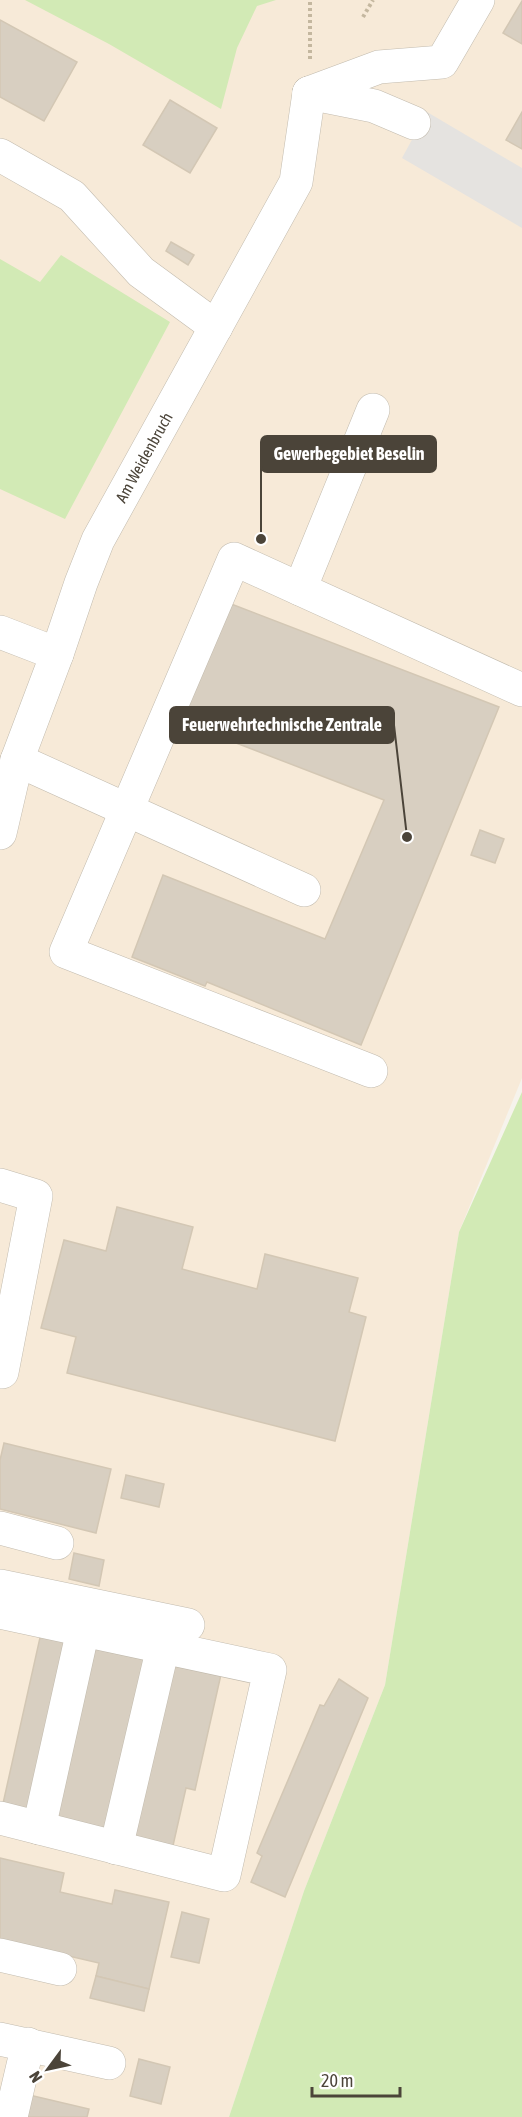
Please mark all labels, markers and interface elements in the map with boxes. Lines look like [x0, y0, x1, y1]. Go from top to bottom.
street label: Am Weidenbruch [112, 409, 176, 505]
callout: Gewerbegebiet Beselin [261, 436, 436, 472]
text: Gewerbegebiet Beselin [273, 443, 425, 464]
callout: Feuerwehrtechnische Zentrale [170, 707, 394, 743]
text: Feuerwehrtechnische Zentrale [182, 714, 382, 735]
north arrow [18, 2039, 78, 2099]
scale bar [312, 2060, 400, 2098]
text: N [25, 2068, 46, 2086]
text: 20 m [321, 2070, 353, 2091]

